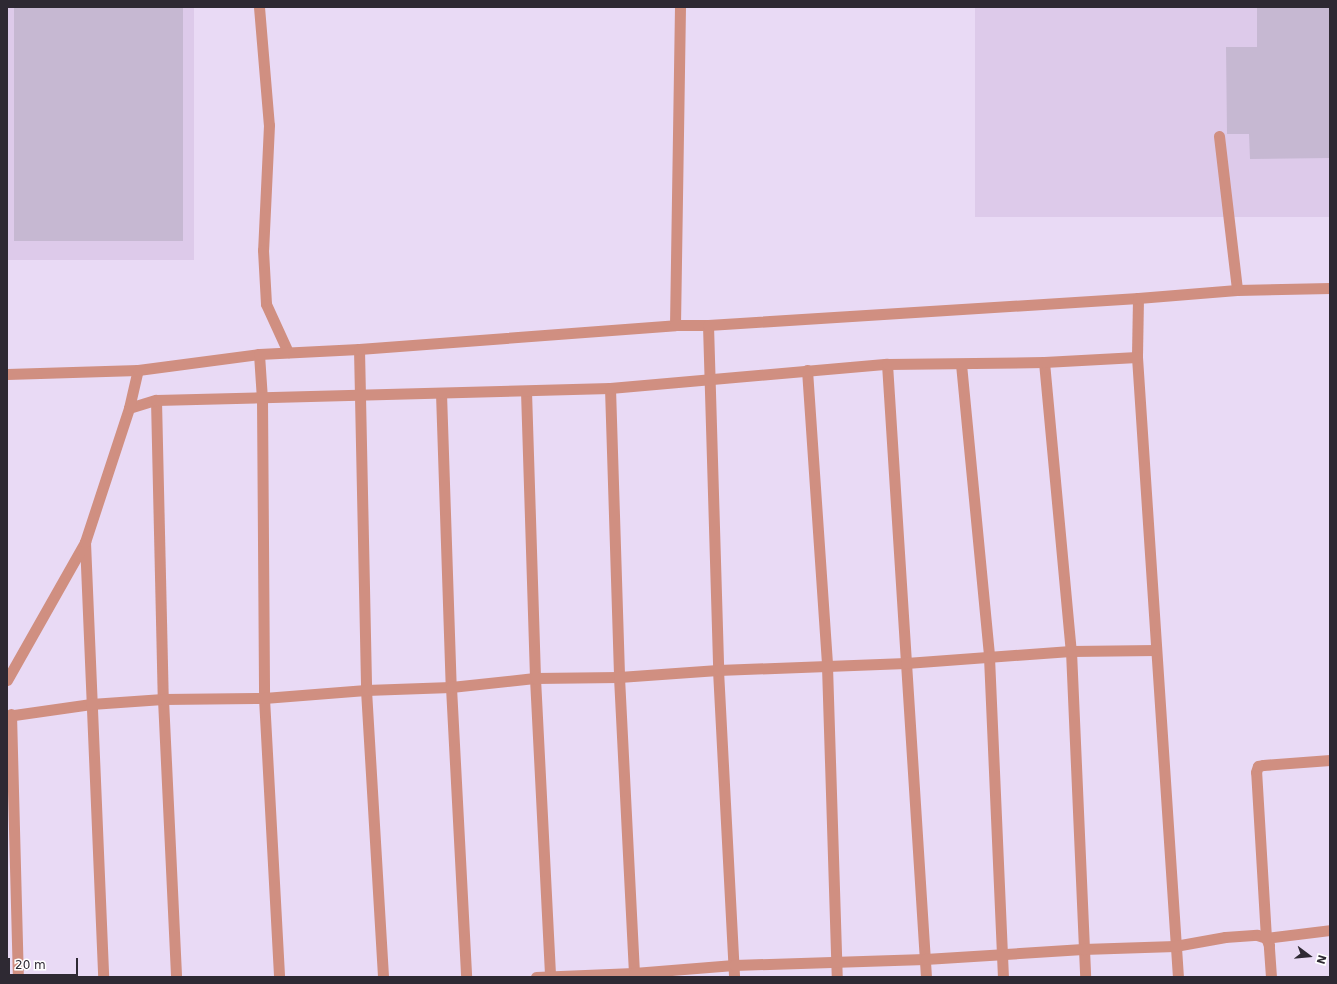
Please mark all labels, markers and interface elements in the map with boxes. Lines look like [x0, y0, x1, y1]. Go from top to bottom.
north arrow [1289, 936, 1329, 976]
scale bar [10, 950, 80, 976]
text: N [1313, 953, 1329, 966]
text: 20 m [15, 958, 46, 972]

